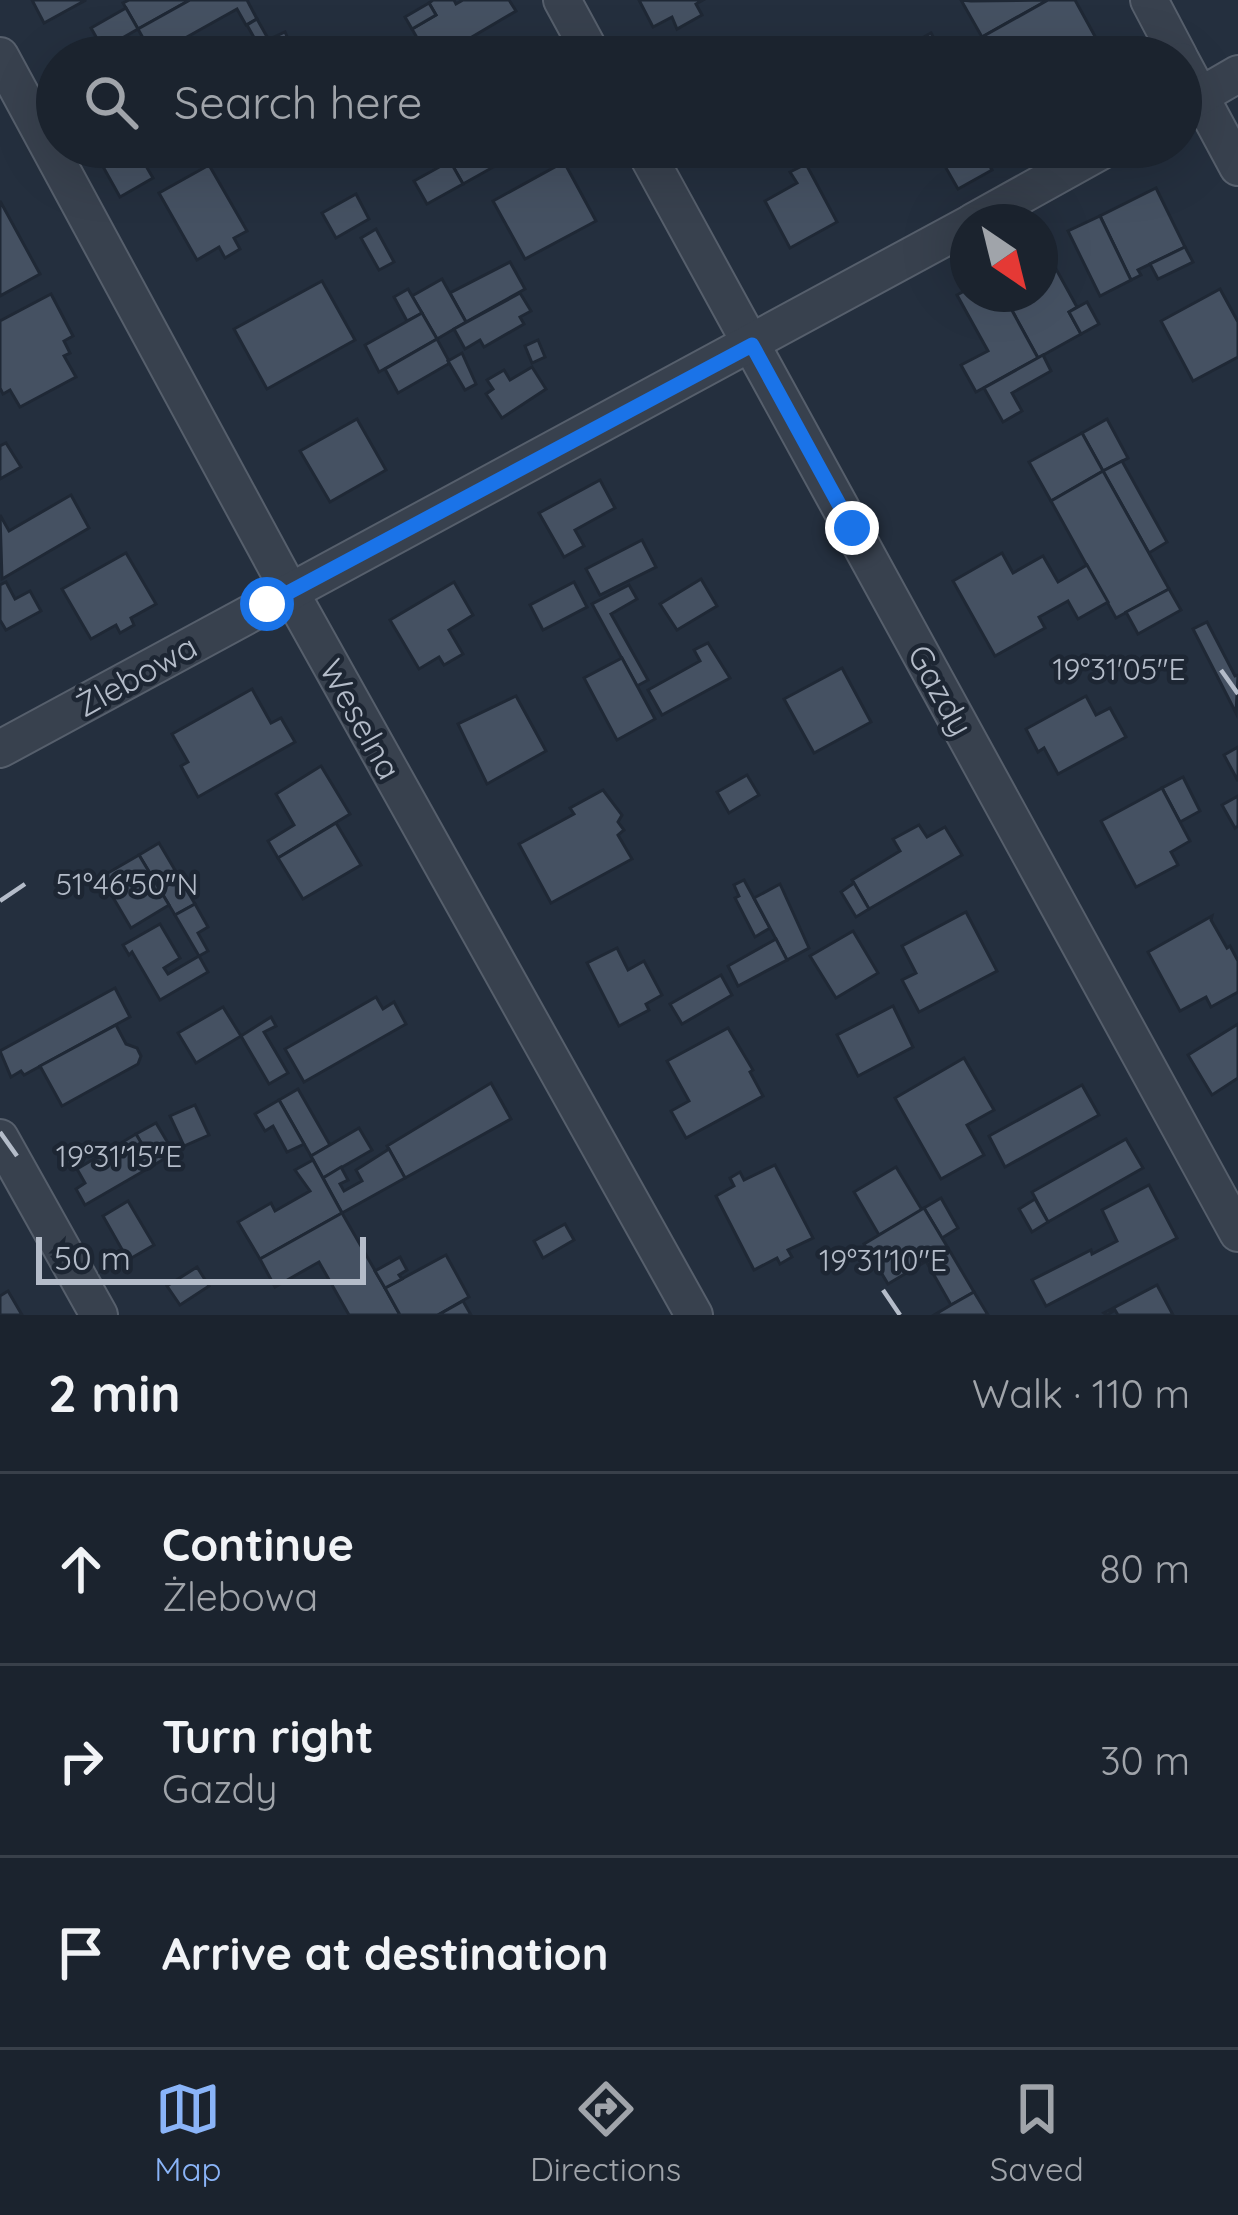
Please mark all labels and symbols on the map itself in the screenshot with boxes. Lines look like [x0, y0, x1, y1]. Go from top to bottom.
north arrow [950, 204, 1058, 312]
route end [825, 501, 879, 555]
route start [240, 577, 294, 631]
street label: Żlebowa [68, 625, 204, 725]
street label: Gazdy [899, 637, 983, 743]
text: 19°31'05"E [1052, 650, 1186, 688]
street label: Weselna [311, 652, 411, 786]
text: 51°46'50"N [56, 865, 198, 903]
text: 19°31'15"E [56, 1137, 182, 1175]
scale bar [36, 1231, 366, 1284]
text: 19°31'10"E [819, 1241, 947, 1279]

